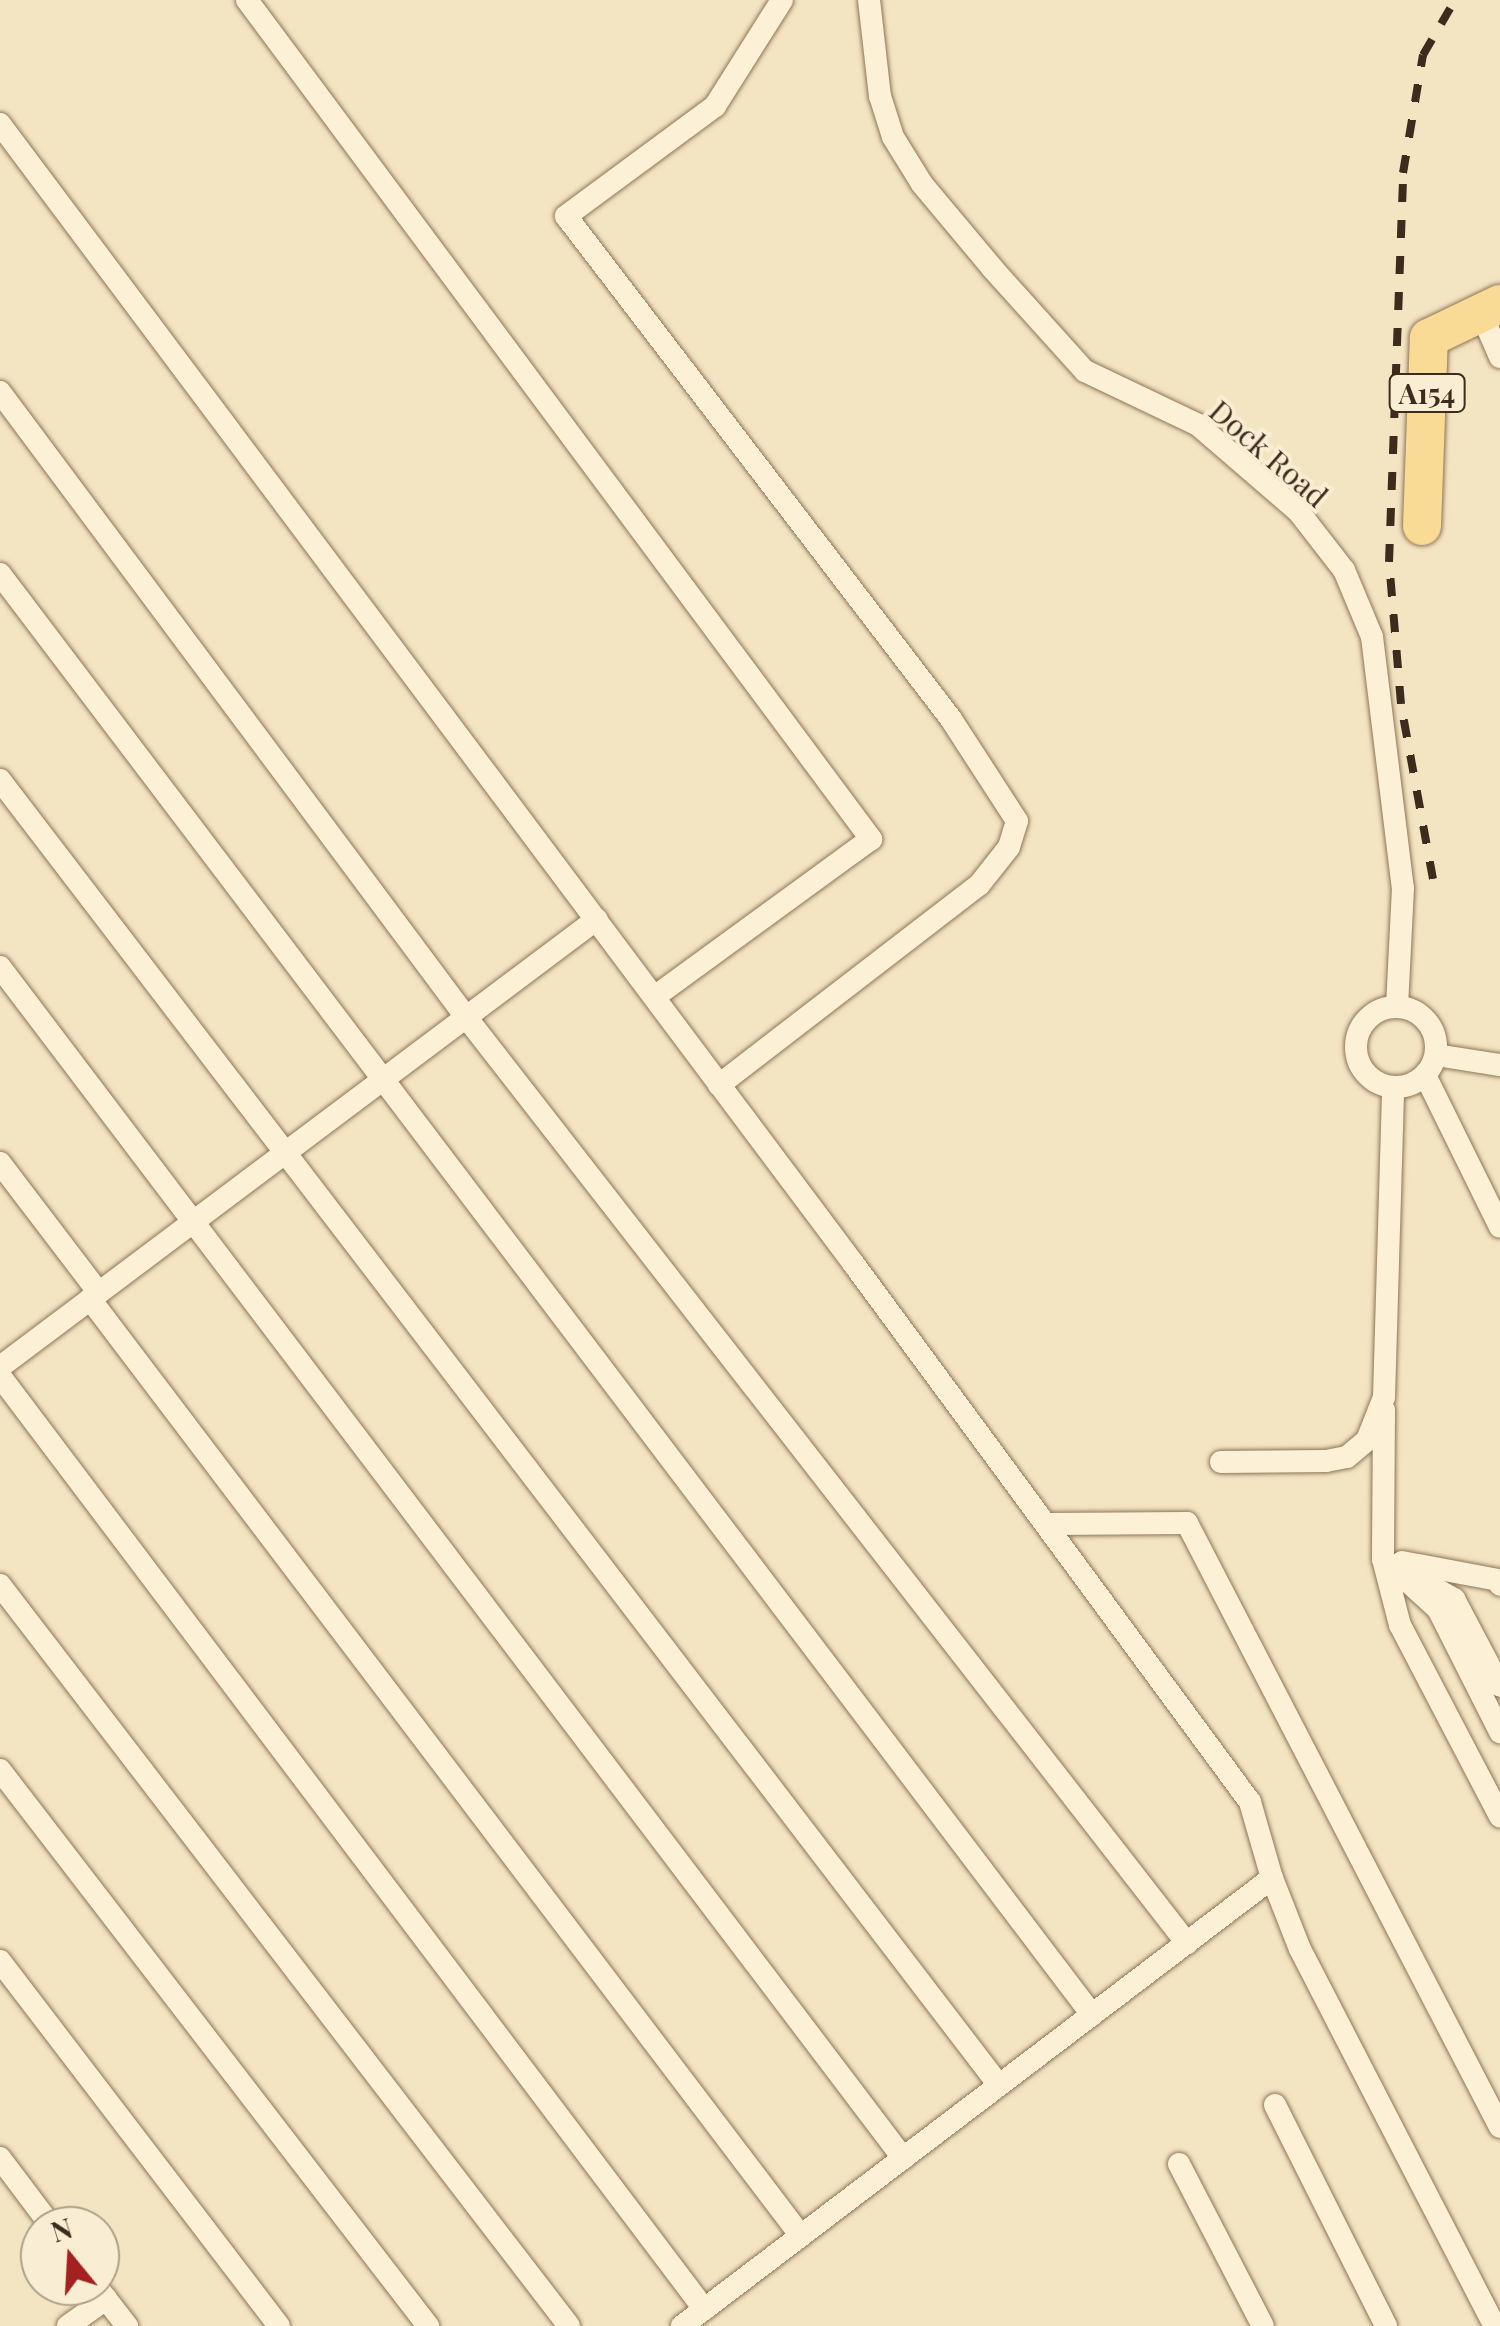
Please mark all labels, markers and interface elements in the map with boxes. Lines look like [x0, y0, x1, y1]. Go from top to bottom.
road number: A154 [1387, 370, 1467, 416]
street label: Dock Road [1203, 392, 1335, 514]
north arrow [20, 2206, 120, 2306]
text: N [46, 2208, 77, 2250]

